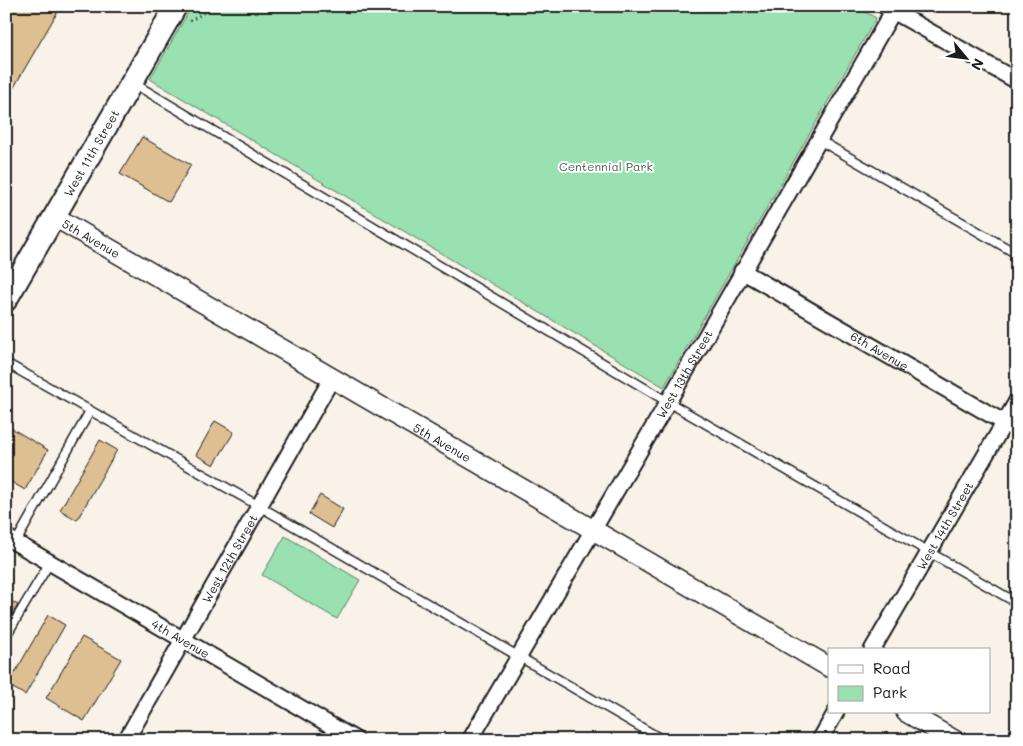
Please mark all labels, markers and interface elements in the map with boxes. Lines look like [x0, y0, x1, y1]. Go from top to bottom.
north arrow [940, 32, 990, 82]
text: N [967, 55, 989, 74]
street label: West 11th Street [60, 106, 123, 199]
park label: Centennial Park [559, 158, 653, 174]
street label: 5th Avenue [59, 215, 123, 261]
street label: West 13th Street [652, 327, 716, 421]
street label: 6th Avenue [848, 327, 912, 374]
street label: 5th Avenue [410, 419, 474, 465]
street label: West 14th Street [913, 479, 976, 573]
street label: West 12th Street [198, 511, 261, 605]
street label: 4th Avenue [149, 615, 213, 661]
legend [828, 648, 990, 714]
text: Road [873, 658, 910, 678]
text: Park [873, 682, 907, 702]

